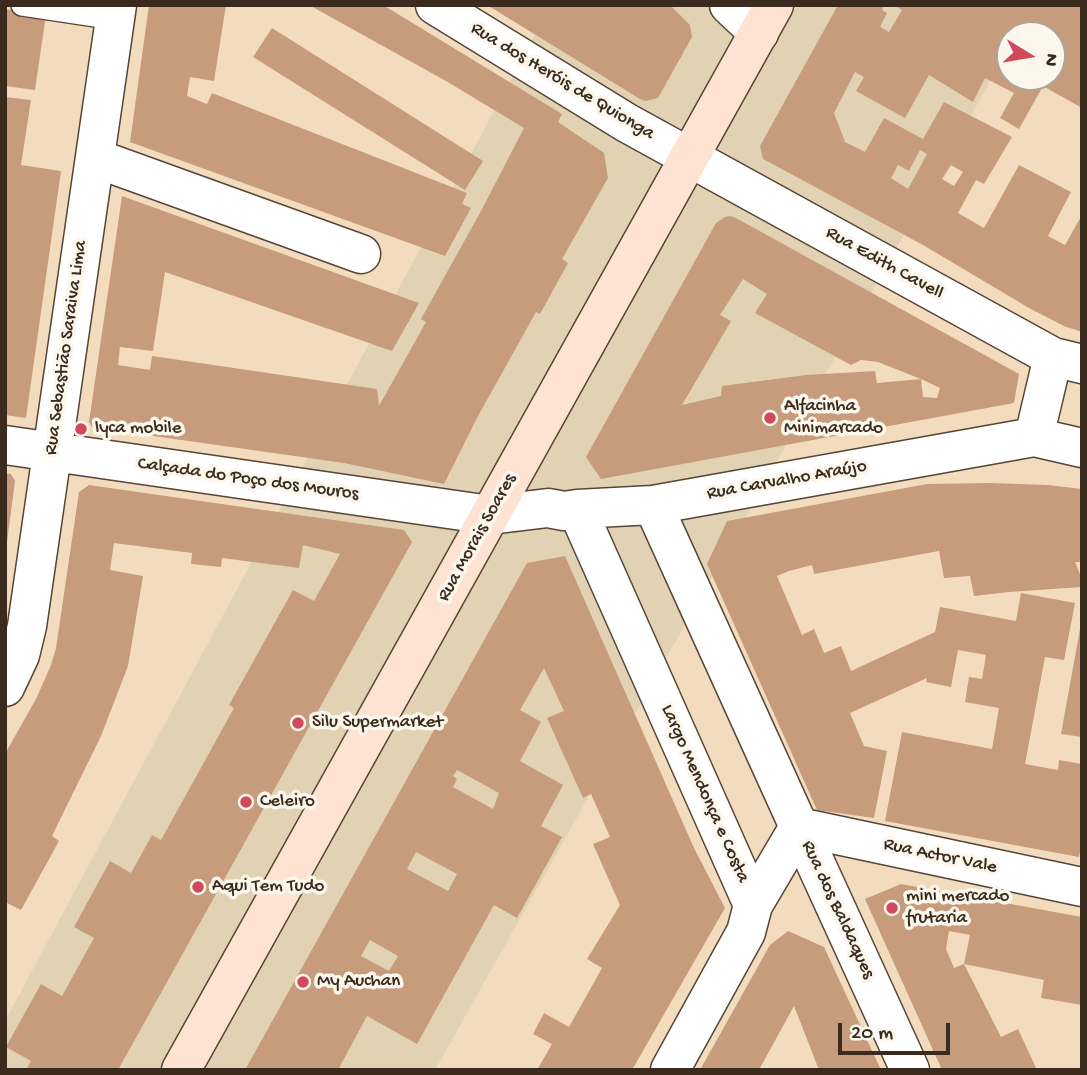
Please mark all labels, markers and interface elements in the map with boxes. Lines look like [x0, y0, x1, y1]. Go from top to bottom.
street label: Rua dos Heróis de Quionga [466, 18, 658, 146]
north arrow [996, 21, 1066, 91]
text: N [1038, 51, 1063, 68]
street label: Rua Edith Cavell [821, 222, 947, 306]
street label: Rua Sebastião Saraiva Lima [41, 239, 93, 457]
place label: Alfacinha Minimarcado [784, 396, 883, 440]
marker: Alfacinha Minimarcado [762, 410, 778, 426]
place label: lyca mobile [95, 418, 182, 440]
marker: lyca mobile [73, 421, 89, 437]
street label: Calçada do Poço dos Mouros [136, 453, 360, 507]
street label: Rua Carvalho Araújo [705, 456, 869, 506]
street label: Rua Morais Soares [433, 470, 523, 606]
street label: Largo Mendonça e Costa [654, 701, 754, 887]
place label: Silu Supermarket [312, 712, 443, 734]
marker: Silu Supermarket [290, 715, 306, 731]
place label: Celeiro [260, 791, 315, 813]
marker: Celeiro [238, 794, 254, 810]
street label: Rua Actor Vale [881, 834, 999, 880]
street label: Rua dos Baldaques [795, 837, 879, 983]
place label: Aqui Tem Tudo [212, 876, 324, 898]
marker: Aqui Tem Tudo [190, 879, 206, 895]
place label: mini mercado frutaria [906, 886, 1009, 930]
marker: mini mercado frutaria [884, 900, 900, 916]
place label: My Auchan [317, 971, 400, 993]
marker: My Auchan [295, 974, 311, 990]
scale bar [842, 1009, 954, 1052]
text: 20 m [851, 1022, 893, 1047]

